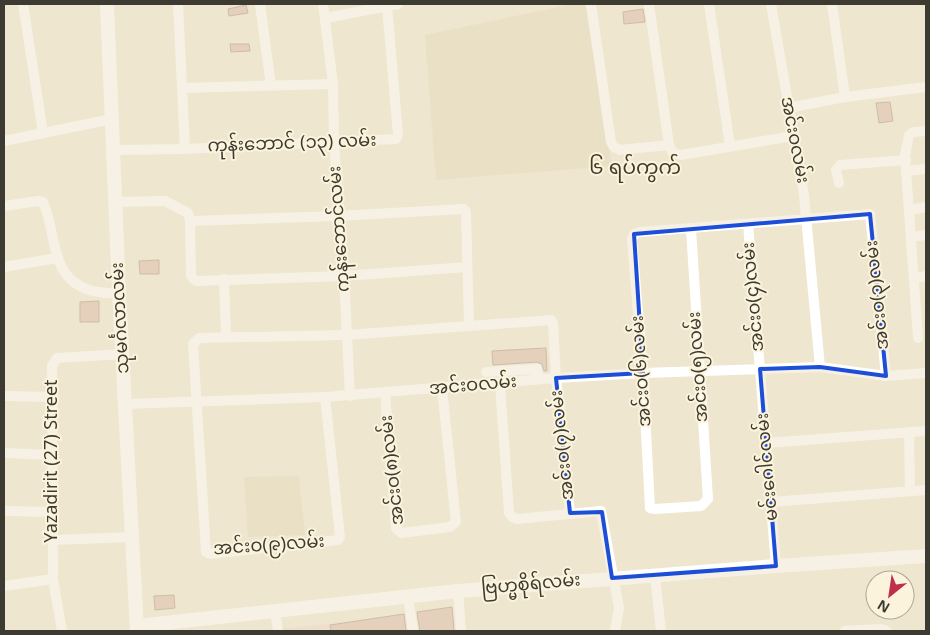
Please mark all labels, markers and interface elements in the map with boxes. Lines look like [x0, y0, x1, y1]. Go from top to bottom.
street label: အင်းဝလမ်း [766, 93, 822, 187]
street label: ကုန်းဘောင် (၁၃) လမ်း [207, 122, 377, 166]
district label: ၆ ရပ်ကွက် [589, 148, 681, 191]
street label: ကုန်းဘောင်လမ်း [316, 164, 364, 294]
street label: အင်းဝ(၃)လမ်း [853, 238, 903, 352]
street label: အင်းဝ(၄)လမ်း [730, 241, 778, 353]
street label: သုမင်္ဂလာလမ်း [99, 261, 143, 375]
street label: အင်းဝ(၅)လမ်း [676, 310, 722, 424]
street label: အင်းဝ(၆)လမ်း [619, 314, 665, 428]
street label: အင်းဝလမ်း [427, 363, 519, 409]
street label: Yazadirit (27) Street [33, 379, 72, 543]
street label: အင်းဝ(၇)လမ်း [538, 388, 588, 502]
street label: မင်းဂေါင်လမ်း [744, 411, 792, 523]
street label: အင်းဝ(၈)လမ်း [368, 413, 418, 527]
street label: အင်းဝ(၉)လမ်း [212, 523, 326, 569]
street label: ဗြဟ္မစိုရ်လမ်း [480, 561, 582, 609]
north arrow [865, 570, 915, 620]
text: N [872, 589, 897, 621]

